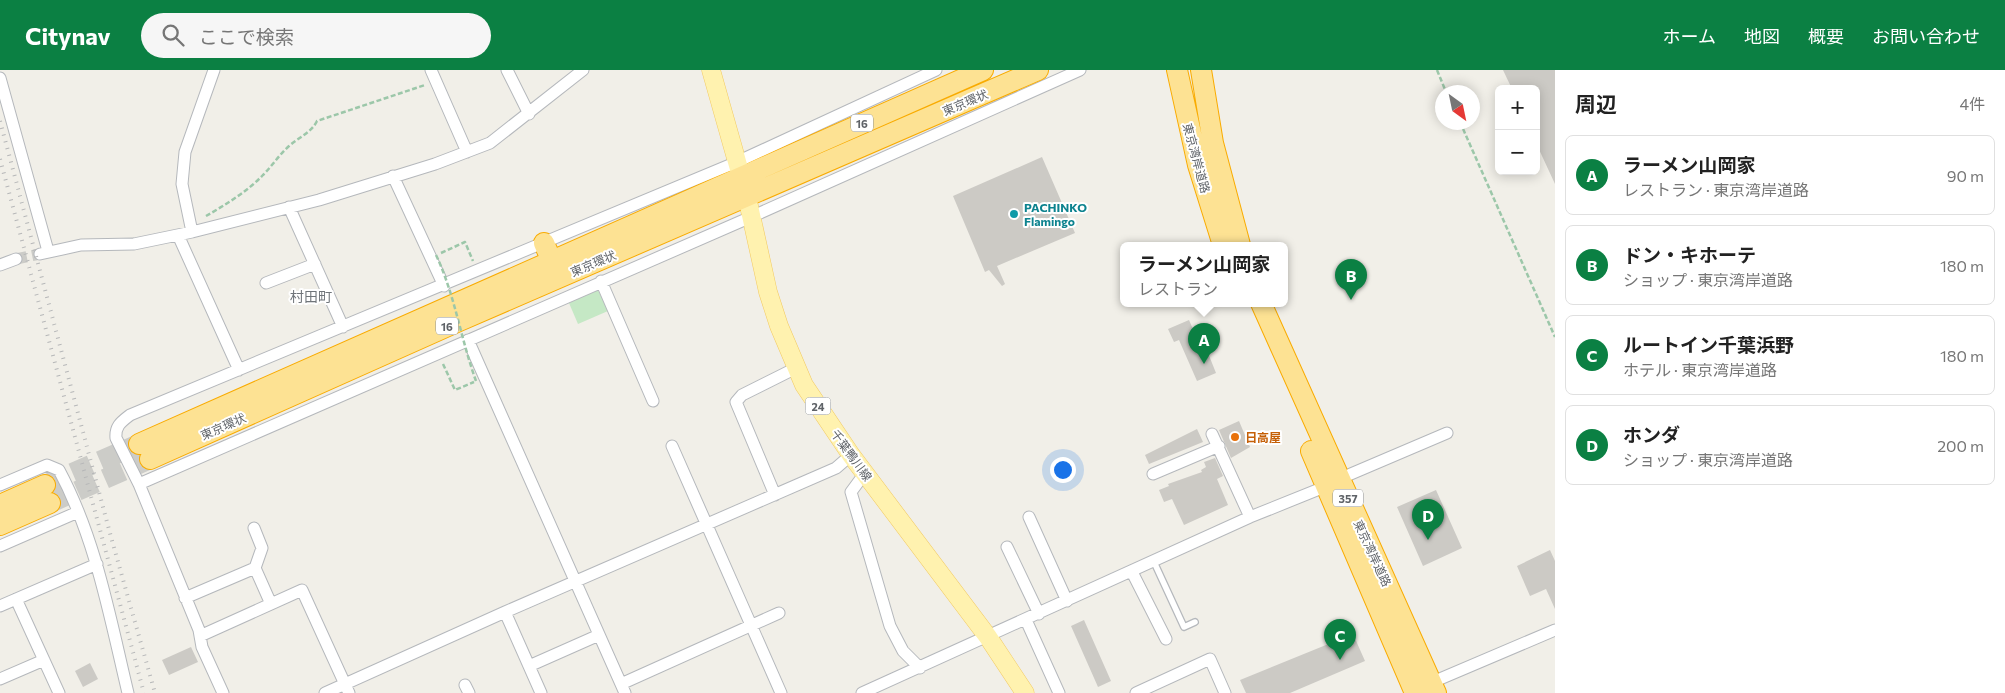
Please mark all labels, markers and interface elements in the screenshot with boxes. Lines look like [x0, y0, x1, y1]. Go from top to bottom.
search box [141, 13, 491, 58]
text: Citynav [25, 21, 111, 50]
icon: search [159, 21, 187, 49]
text: ここで検索 [199, 25, 294, 48]
text: ホーム [1663, 25, 1716, 47]
text: 地図 [1744, 25, 1780, 47]
text: 概要 [1808, 25, 1844, 47]
text: お問い合わせ [1872, 25, 1980, 47]
north arrow [1435, 85, 1480, 130]
map controls [1495, 85, 1540, 175]
button: + [1495, 85, 1540, 130]
street label: 東京環状 [940, 86, 990, 118]
text: 周辺 [1575, 91, 1617, 116]
text: 4件 [1959, 94, 1985, 113]
road number: 16 [851, 114, 873, 132]
street label: 東京湾岸道路 [1181, 121, 1213, 195]
button: − [1495, 130, 1540, 175]
text: ラーメン山岡家 [1623, 153, 1755, 176]
text: A [1586, 166, 1598, 185]
text: 90 m [1947, 166, 1984, 185]
text: レストラン · 東京湾岸道路 [1623, 180, 1809, 199]
place label: PACHINKO Flamingo [1024, 200, 1087, 228]
marker: PACHINKO Flamingo [1008, 208, 1020, 220]
popup [1120, 242, 1288, 307]
text: ドン・キホーテ [1623, 243, 1756, 266]
street label: 東京環状 [568, 247, 618, 279]
text: ラーメン山岡家 [1138, 252, 1270, 275]
text: B [1587, 256, 1597, 275]
text: 180 m [1940, 256, 1984, 275]
pin: B [1335, 259, 1367, 300]
text: ショップ · 東京湾岸道路 [1623, 270, 1793, 289]
text: レストラン [1138, 279, 1218, 298]
district label: 村田町 [290, 288, 332, 305]
road number: 16 [436, 318, 458, 334]
pin: A [1188, 323, 1220, 364]
text: ルートイン千葉浜野 [1623, 333, 1794, 356]
text: C [1587, 346, 1597, 365]
text: 180 m [1940, 346, 1984, 365]
text: ホテル · 東京湾岸道路 [1623, 360, 1777, 379]
road number: 24 [806, 398, 830, 414]
street label: 東京環状 [198, 410, 248, 442]
text: ホンダ [1623, 423, 1680, 446]
street label: 千葉鴨川線 [829, 427, 875, 483]
place label: 日高屋 [1245, 430, 1281, 444]
marker: 日高屋 [1229, 431, 1241, 443]
text: D [1586, 436, 1598, 455]
text: 200 m [1937, 436, 1984, 455]
text: ショップ · 東京湾岸道路 [1623, 450, 1793, 469]
your location [1050, 457, 1076, 483]
road number: 357 [1333, 489, 1363, 506]
pin: D [1412, 499, 1444, 540]
street label: 東京湾岸道路 [1351, 517, 1395, 589]
pin: C [1324, 619, 1356, 660]

